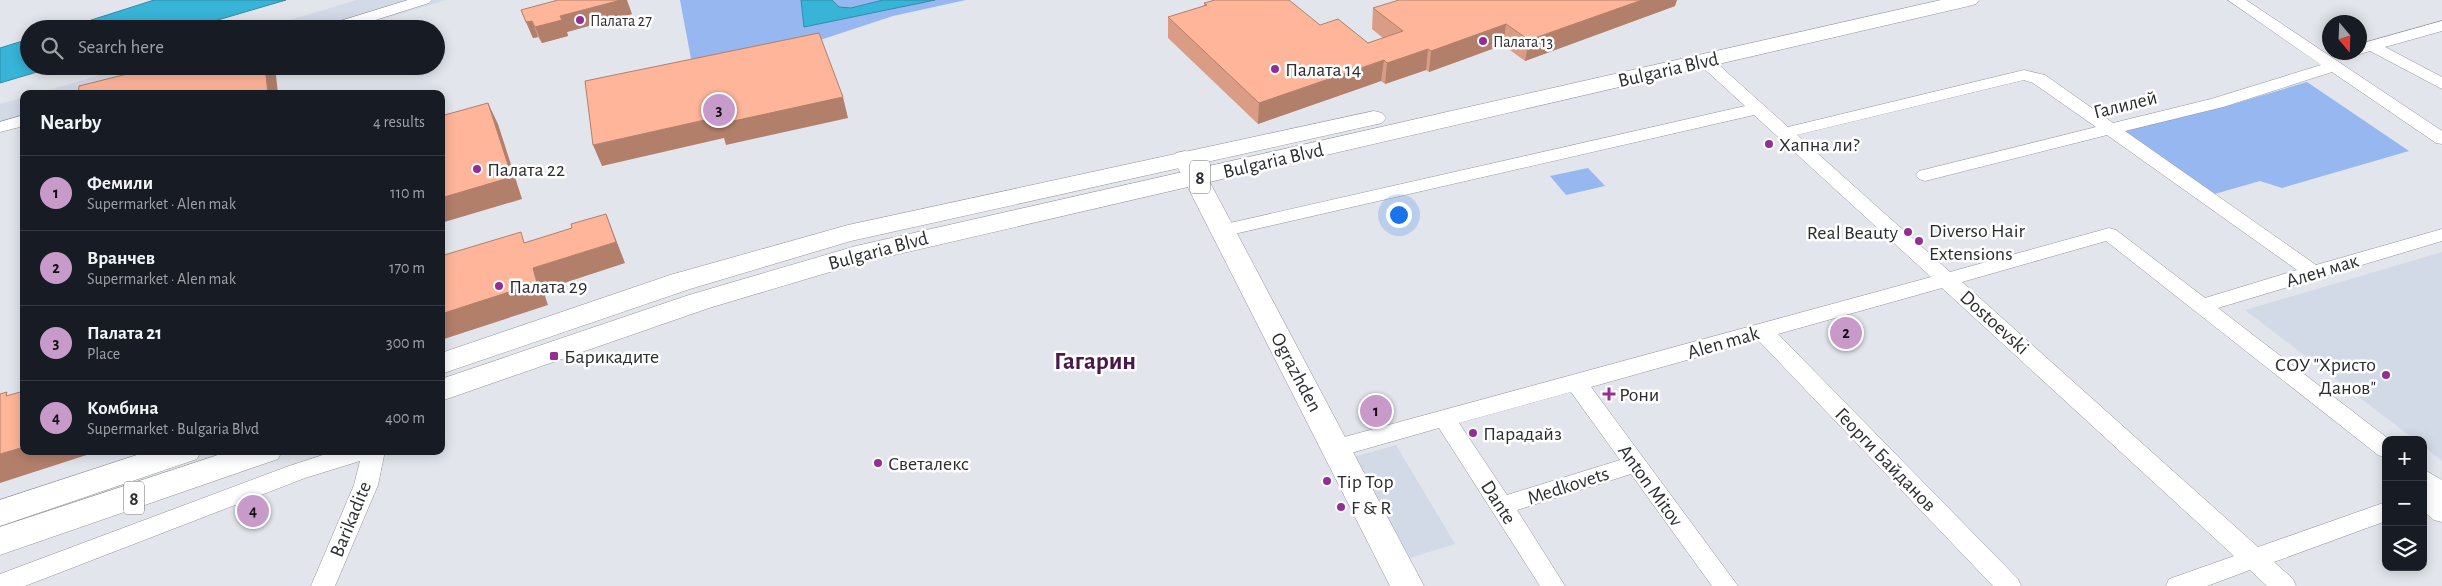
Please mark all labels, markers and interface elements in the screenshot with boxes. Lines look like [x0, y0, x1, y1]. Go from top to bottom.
place label: Палата 27 [590, 13, 652, 29]
marker: Палата 27 [574, 14, 586, 26]
north arrow [2322, 15, 2367, 60]
search box [20, 20, 445, 75]
icon: search [38, 34, 66, 62]
place label: Палата 13 [1493, 34, 1553, 50]
marker: Палата 13 [1477, 35, 1489, 47]
text: Search here [78, 38, 164, 57]
street label: Bulgaria Blvd [1616, 49, 1720, 91]
place label: Палата 14 [1285, 60, 1361, 80]
marker: Палата 14 [1269, 63, 1281, 75]
street label: Галилей [2091, 87, 2159, 123]
pin: 3 [703, 91, 735, 129]
text: Nearby [40, 112, 101, 133]
text: 4 results [373, 114, 425, 130]
place label: Хапна ли? [1779, 135, 1860, 155]
marker: Хапна ли? [1763, 138, 1775, 150]
street label: Bulgaria Blvd [1221, 140, 1325, 182]
place label: Палата 22 [487, 160, 565, 180]
road number: 8 [1190, 160, 1210, 193]
marker: Палата 22 [471, 163, 483, 175]
text: Фемили [87, 174, 153, 193]
text: 1 [53, 185, 59, 201]
text: 110 m [390, 185, 425, 201]
text: Supermarket · Alen mak [87, 196, 236, 212]
your location [1386, 202, 1412, 228]
place label: Diverso Hair Extensions [1929, 221, 2025, 264]
place label: Real Beauty [1807, 223, 1898, 243]
marker: Real Beauty [1902, 226, 1914, 238]
street label: Bulgaria Blvd [826, 228, 930, 274]
marker: Diverso Hair Extensions [1913, 235, 1925, 247]
text: Вранчев [87, 249, 155, 268]
street label: Ален мак [2284, 250, 2361, 291]
text: 2 [52, 260, 60, 276]
text: 170 m [389, 260, 425, 276]
text: Supermarket · Alen mak [87, 271, 236, 287]
place label: Палата 29 [509, 277, 587, 297]
marker: Палата 29 [493, 280, 505, 292]
street label: Dostoevski [1956, 287, 2033, 359]
pin: 2 [1830, 314, 1862, 352]
street label: Alen mak [1685, 323, 1761, 363]
text: Палата 21 [87, 324, 162, 343]
street label: Ograzhden [1267, 330, 1325, 415]
text: 3 [53, 335, 59, 351]
text: 300 m [386, 335, 425, 351]
text: Place [87, 346, 120, 362]
place label: Барикадите [564, 347, 659, 367]
district label: Гагарин [1054, 349, 1136, 374]
marker: Барикадите [548, 350, 560, 362]
place label: СОУ "Христо Данов" [2275, 355, 2376, 398]
marker: СОУ "Христо Данов" [2380, 369, 2392, 381]
place label: Рони [1619, 385, 1659, 405]
marker: Рони [1603, 388, 1615, 400]
pin: 1 [1360, 392, 1392, 430]
text: Комбина [87, 399, 159, 418]
street label: Георги Байданов [1831, 404, 1940, 515]
text: 4 [52, 410, 60, 426]
text: 400 m [385, 410, 425, 426]
text: Supermarket · Bulgaria Blvd [87, 421, 259, 437]
place label: Парадайз [1483, 424, 1562, 444]
marker: Парадайз [1467, 427, 1479, 439]
map controls [2382, 436, 2427, 571]
button: + [2382, 436, 2427, 481]
street label: Anton Mitov [1614, 441, 1687, 531]
place label: Светалекс [888, 454, 969, 474]
marker: Светалекс [872, 457, 884, 469]
street label: Medkovets [1525, 463, 1612, 509]
place label: Tip Top [1337, 472, 1394, 492]
marker: Tip Top [1321, 475, 1333, 487]
street label: Dante [1477, 477, 1520, 528]
street label: Barikadite [327, 479, 375, 560]
button: − [2382, 481, 2427, 526]
road number: 8 [124, 482, 144, 514]
pin: 4 [237, 492, 269, 530]
place label: F & R [1351, 498, 1391, 518]
marker: F & R [1335, 501, 1347, 513]
button: layers [2382, 526, 2427, 571]

